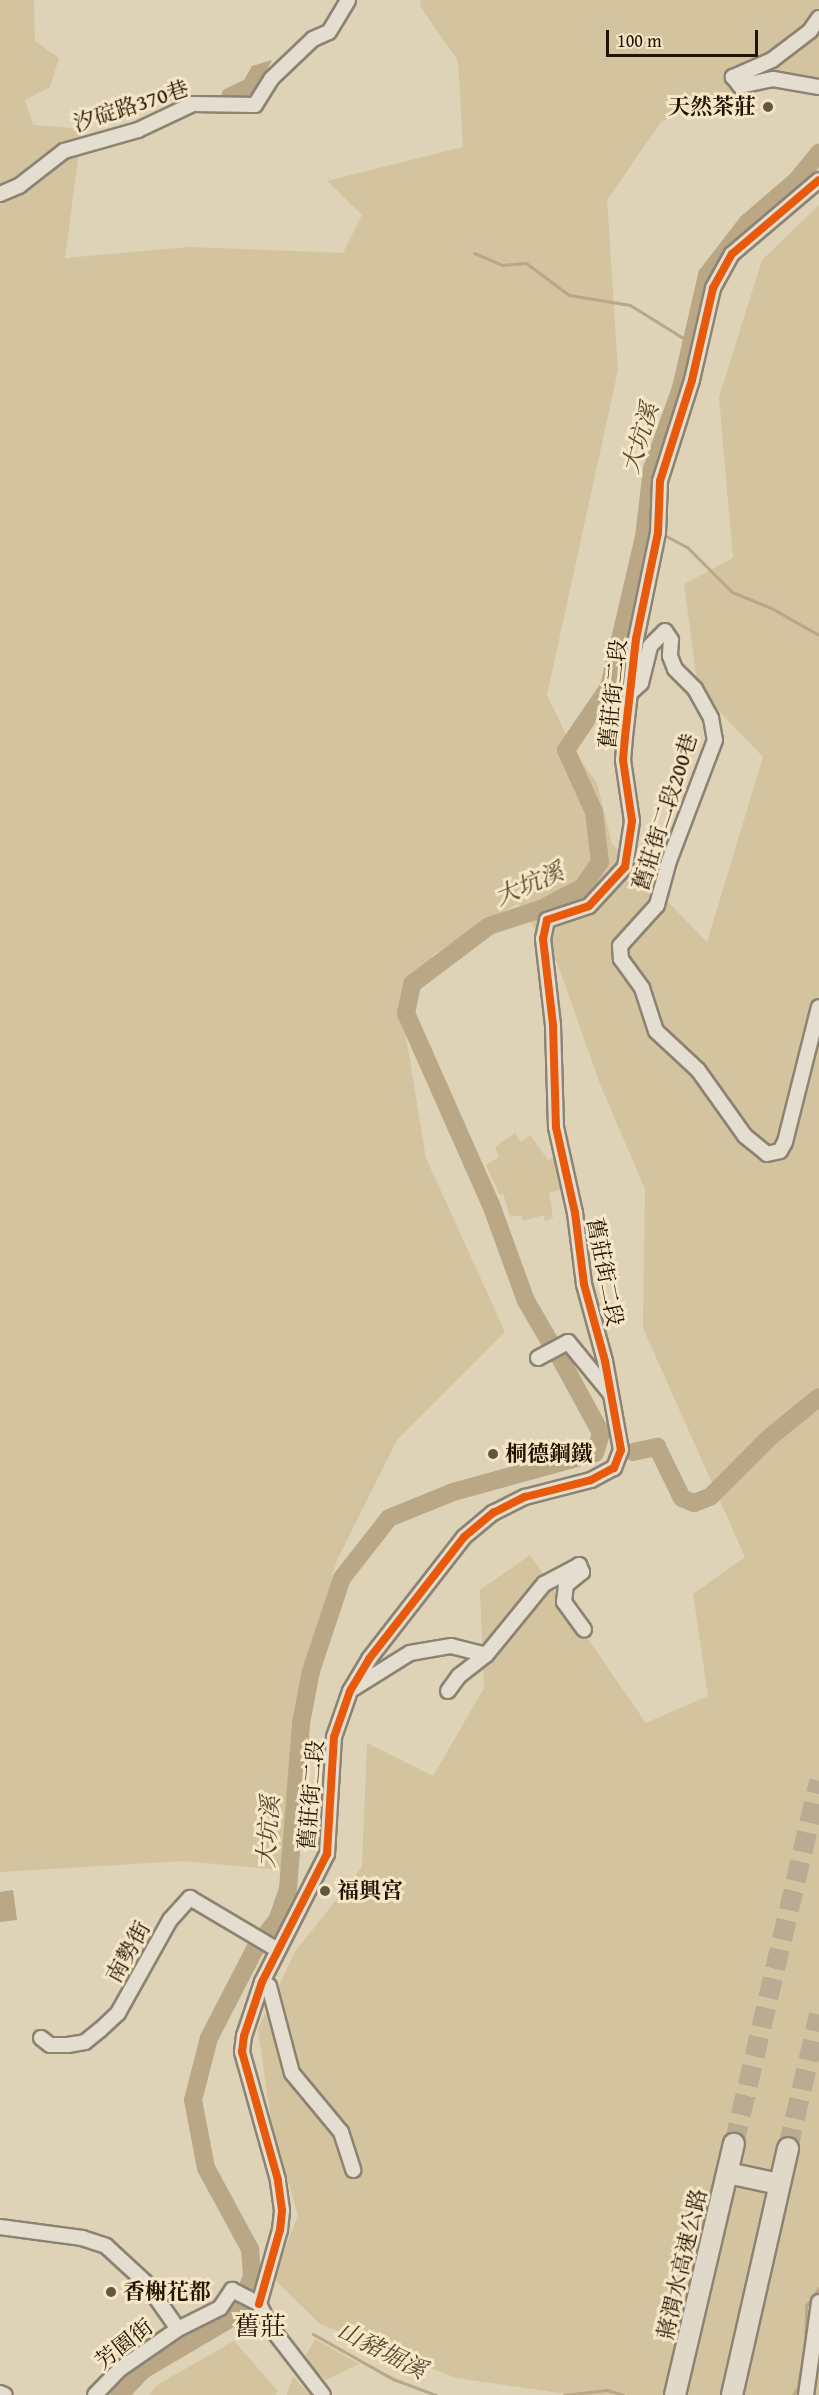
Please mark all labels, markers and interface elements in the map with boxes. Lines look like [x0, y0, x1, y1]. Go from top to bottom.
scale bar [609, 18, 760, 56]
text: 100 m [617, 27, 662, 54]
street label: 汐碇路370巷 [70, 75, 192, 137]
place label: 天然茶莊 [668, 94, 756, 120]
marker: 天然茶莊 [761, 100, 775, 114]
water label: 大坑溪 [616, 399, 664, 477]
street label: 舊莊街二段 [594, 638, 632, 750]
street label: 舊莊街二段200巷 [627, 730, 703, 894]
water label: 大坑溪 [490, 857, 568, 911]
street label: 舊莊街二段 [582, 1215, 628, 1329]
place label: 桐德鋼鐵 [505, 1441, 593, 1467]
marker: 桐德鋼鐵 [486, 1447, 500, 1461]
street label: 舊莊街二段 [293, 1739, 329, 1851]
water label: 大坑溪 [251, 1795, 285, 1869]
place label: 福興宮 [337, 1878, 403, 1904]
marker: 福興宮 [318, 1884, 332, 1898]
street label: 南勢街 [100, 1917, 156, 1987]
street label: 蔣渭水高速公路 [652, 2186, 712, 2342]
place label: 香榭花都 [123, 2279, 211, 2305]
marker: 香榭花都 [104, 2285, 118, 2299]
district label: 舊莊 [234, 2310, 286, 2342]
street label: 芳園街 [90, 2313, 158, 2375]
water label: 山豬堀溪 [333, 2315, 431, 2385]

